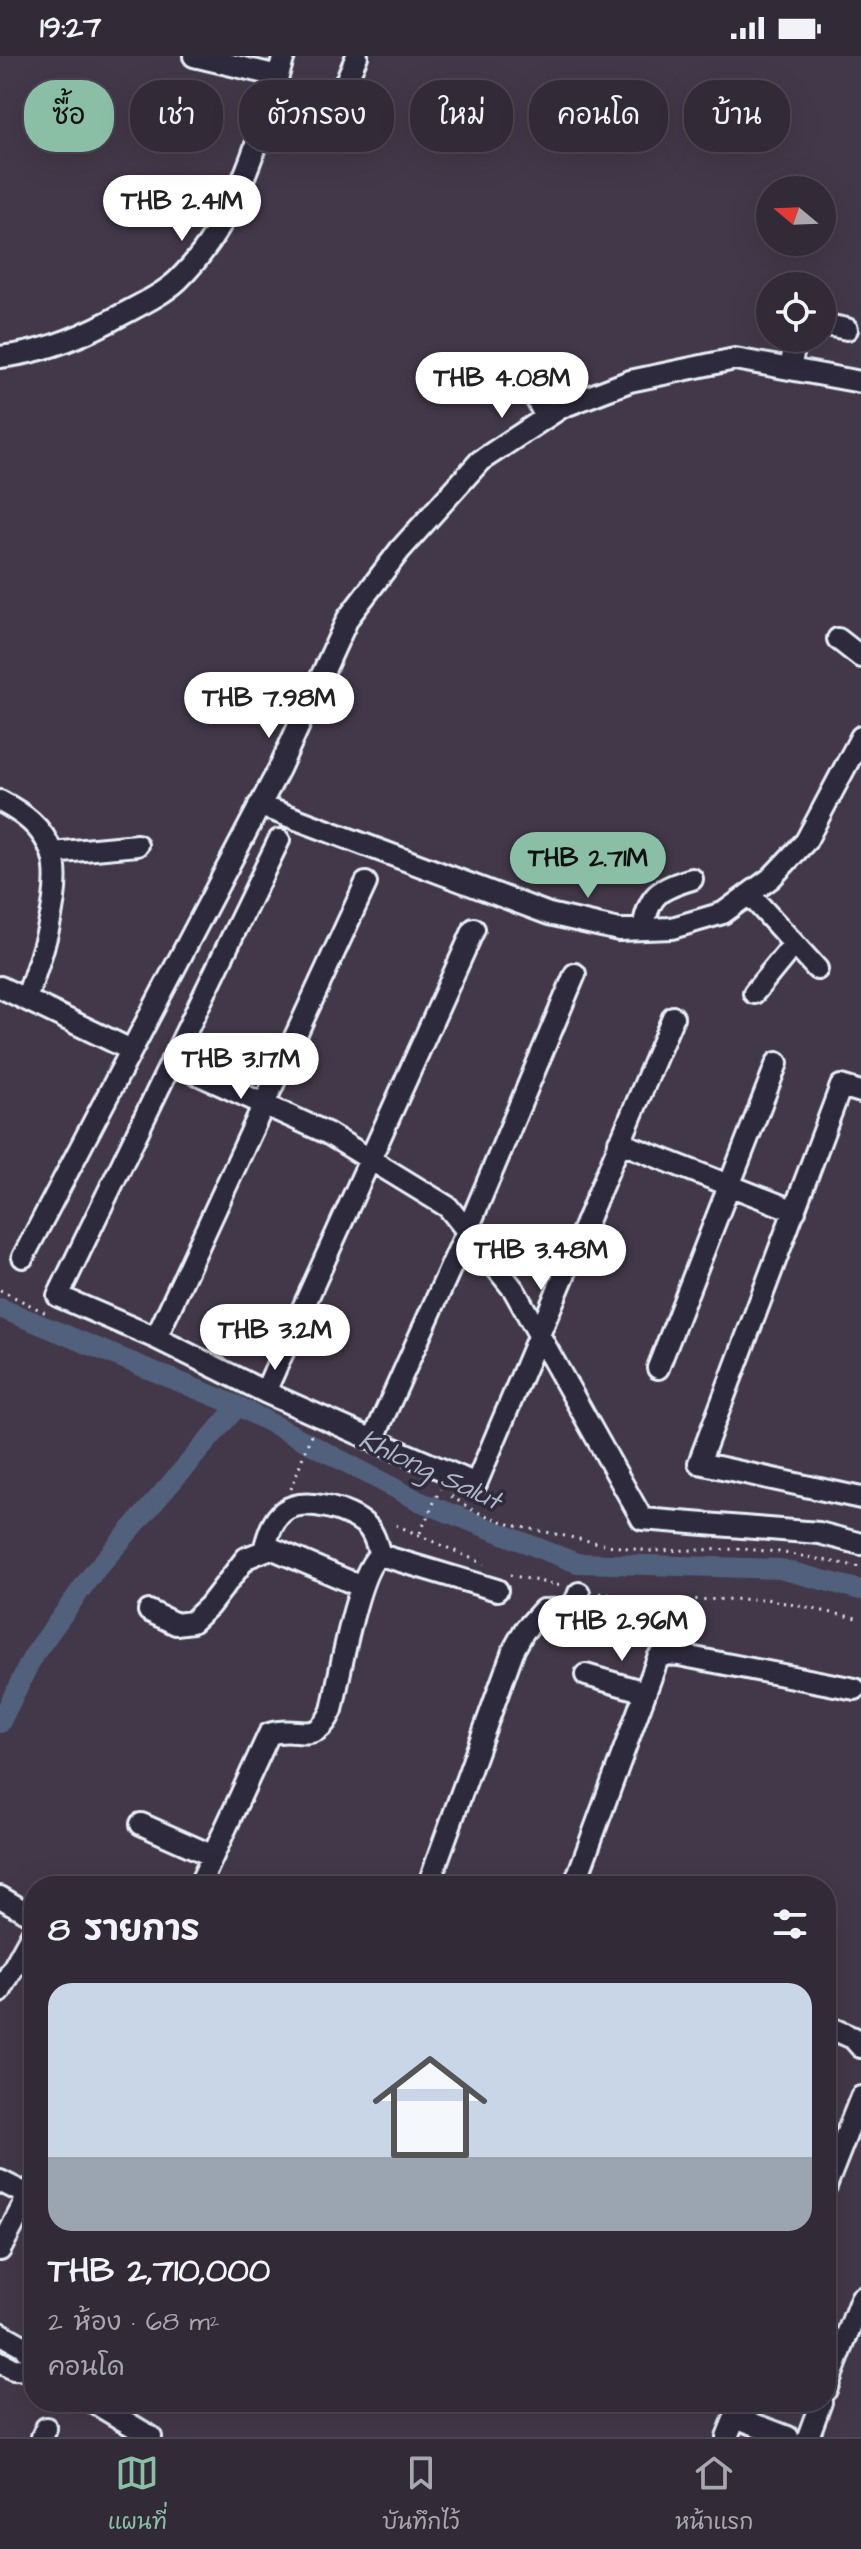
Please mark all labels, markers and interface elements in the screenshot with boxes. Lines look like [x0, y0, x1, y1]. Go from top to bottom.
text: 19:27 [40, 7, 102, 49]
chip: ซื้อ [24, 80, 114, 152]
chip: เช่า [130, 80, 223, 152]
chip: ตัวกรอง [239, 80, 394, 152]
chip: ใหม่ [410, 80, 513, 152]
chip: คอนโด [529, 80, 668, 152]
chip: บ้าน [684, 80, 790, 152]
pin: THB 2.41M [90, 175, 274, 243]
north arrow [756, 176, 836, 256]
map controls [756, 176, 836, 352]
text: THB 2.41M [121, 183, 243, 219]
button: locate [756, 272, 836, 352]
pin: THB 4.08M [410, 352, 594, 420]
text: THB 4.08M [434, 360, 570, 396]
pin: THB 7.98M [177, 672, 361, 740]
text: THB 7.98M [202, 680, 336, 716]
pin: THB 2.71M [496, 832, 680, 900]
text: THB 2.71M [528, 840, 648, 876]
pin: THB 3.17M [149, 1033, 333, 1101]
text: THB 3.17M [182, 1041, 300, 1077]
pin: THB 3.48M [449, 1224, 633, 1292]
text: THB 3.48M [474, 1232, 608, 1268]
pin: THB 3.2M [192, 1304, 358, 1372]
text: THB 3.2M [218, 1312, 332, 1348]
water label: Khlong Salut [352, 1420, 510, 1522]
pin: THB 2.96M [530, 1595, 714, 1663]
text: THB 2.96M [556, 1603, 688, 1639]
icon: filters [768, 1902, 812, 1946]
text: 8 รายการ [48, 1906, 200, 1954]
icon: home [358, 2035, 502, 2179]
text: THB 2,710,000 [48, 2247, 270, 2295]
text: 2 ห้อง · 68 m² [48, 2304, 219, 2340]
text: คอนโด [48, 2349, 125, 2385]
tab: แผนที่ [108, 2451, 167, 2538]
tab: บันทึกไว้ [382, 2451, 460, 2538]
tab: หน้าแรก [675, 2451, 753, 2538]

